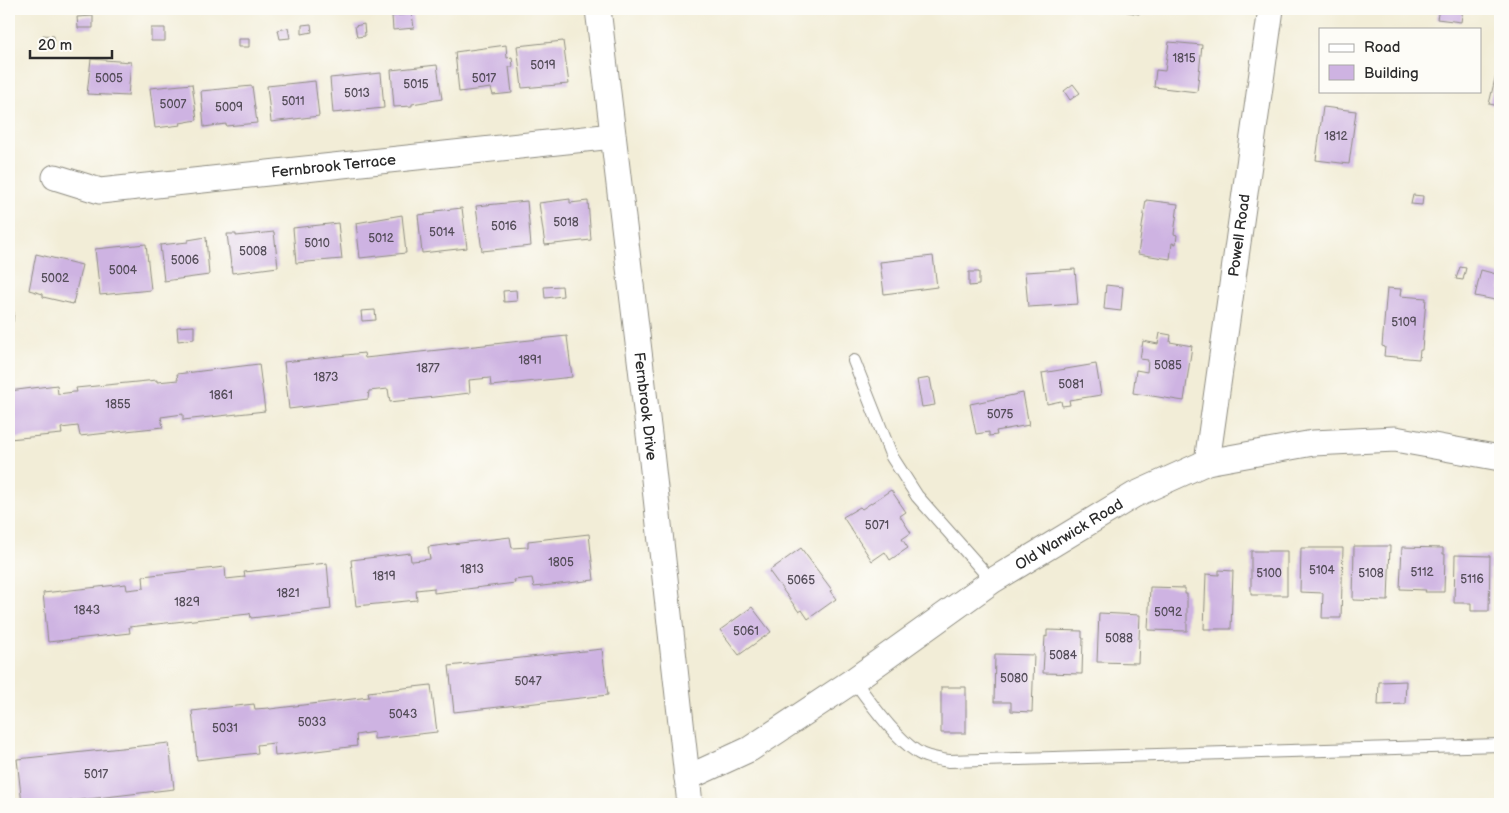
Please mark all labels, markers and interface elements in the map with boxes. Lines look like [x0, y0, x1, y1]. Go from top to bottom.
scale bar [30, 28, 112, 60]
legend [1319, 28, 1482, 92]
text: 20 m [38, 36, 72, 55]
text: Road [1364, 38, 1400, 57]
house number: 1815 [1172, 51, 1196, 66]
house number: 5019 [530, 58, 556, 73]
text: Building [1364, 64, 1419, 83]
house number: 5005 [95, 71, 123, 86]
house number: 5017 [472, 71, 496, 86]
house number: 5015 [403, 77, 429, 92]
house number: 5013 [344, 86, 370, 101]
house number: 5011 [281, 94, 305, 109]
house number: 5007 [160, 97, 187, 112]
house number: 5009 [215, 100, 243, 115]
house number: 1812 [1324, 129, 1348, 144]
street label: Fernbrook Terrace [270, 150, 397, 183]
street label: Powell Road [1224, 193, 1255, 278]
house number: 5018 [553, 215, 579, 230]
house number: 5016 [491, 219, 517, 234]
house number: 5014 [429, 225, 456, 240]
house number: 5012 [368, 231, 394, 246]
house number: 5010 [304, 236, 330, 251]
house number: 5008 [239, 244, 267, 259]
house number: 5006 [171, 253, 199, 268]
house number: 5004 [109, 263, 138, 278]
house number: 5002 [41, 271, 69, 286]
house number: 5109 [1391, 315, 1417, 330]
street label: Fernbrook Drive [629, 351, 661, 461]
house number: 1891 [518, 353, 542, 368]
house number: 5085 [1154, 358, 1182, 373]
house number: 1877 [416, 361, 440, 376]
house number: 1873 [314, 370, 338, 385]
house number: 5081 [1058, 377, 1084, 392]
house number: 1861 [209, 388, 233, 403]
house number: 1855 [105, 397, 131, 412]
house number: 5075 [987, 407, 1013, 422]
street label: Old Warwick Road [1012, 495, 1127, 575]
house number: 5071 [865, 518, 889, 533]
house number: 1805 [548, 555, 574, 570]
house number: 1813 [460, 562, 484, 577]
house number: 5104 [1309, 563, 1336, 578]
house number: 5112 [1410, 565, 1434, 580]
house number: 5100 [1256, 566, 1282, 581]
house number: 5108 [1358, 566, 1384, 581]
house number: 1819 [372, 569, 396, 584]
house number: 5116 [1460, 572, 1484, 587]
house number: 5065 [787, 573, 815, 588]
house number: 1821 [276, 586, 300, 601]
house number: 1829 [174, 595, 200, 610]
house number: 1843 [74, 603, 100, 618]
house number: 5092 [1154, 605, 1182, 620]
house number: 5061 [733, 624, 759, 639]
house number: 5088 [1105, 631, 1133, 646]
house number: 5084 [1049, 648, 1078, 663]
house number: 5080 [1000, 671, 1028, 686]
house number: 5047 [514, 674, 542, 689]
house number: 5043 [389, 707, 417, 722]
house number: 5033 [298, 715, 326, 730]
house number: 5031 [212, 721, 238, 736]
house number: 5017 [84, 767, 108, 782]

